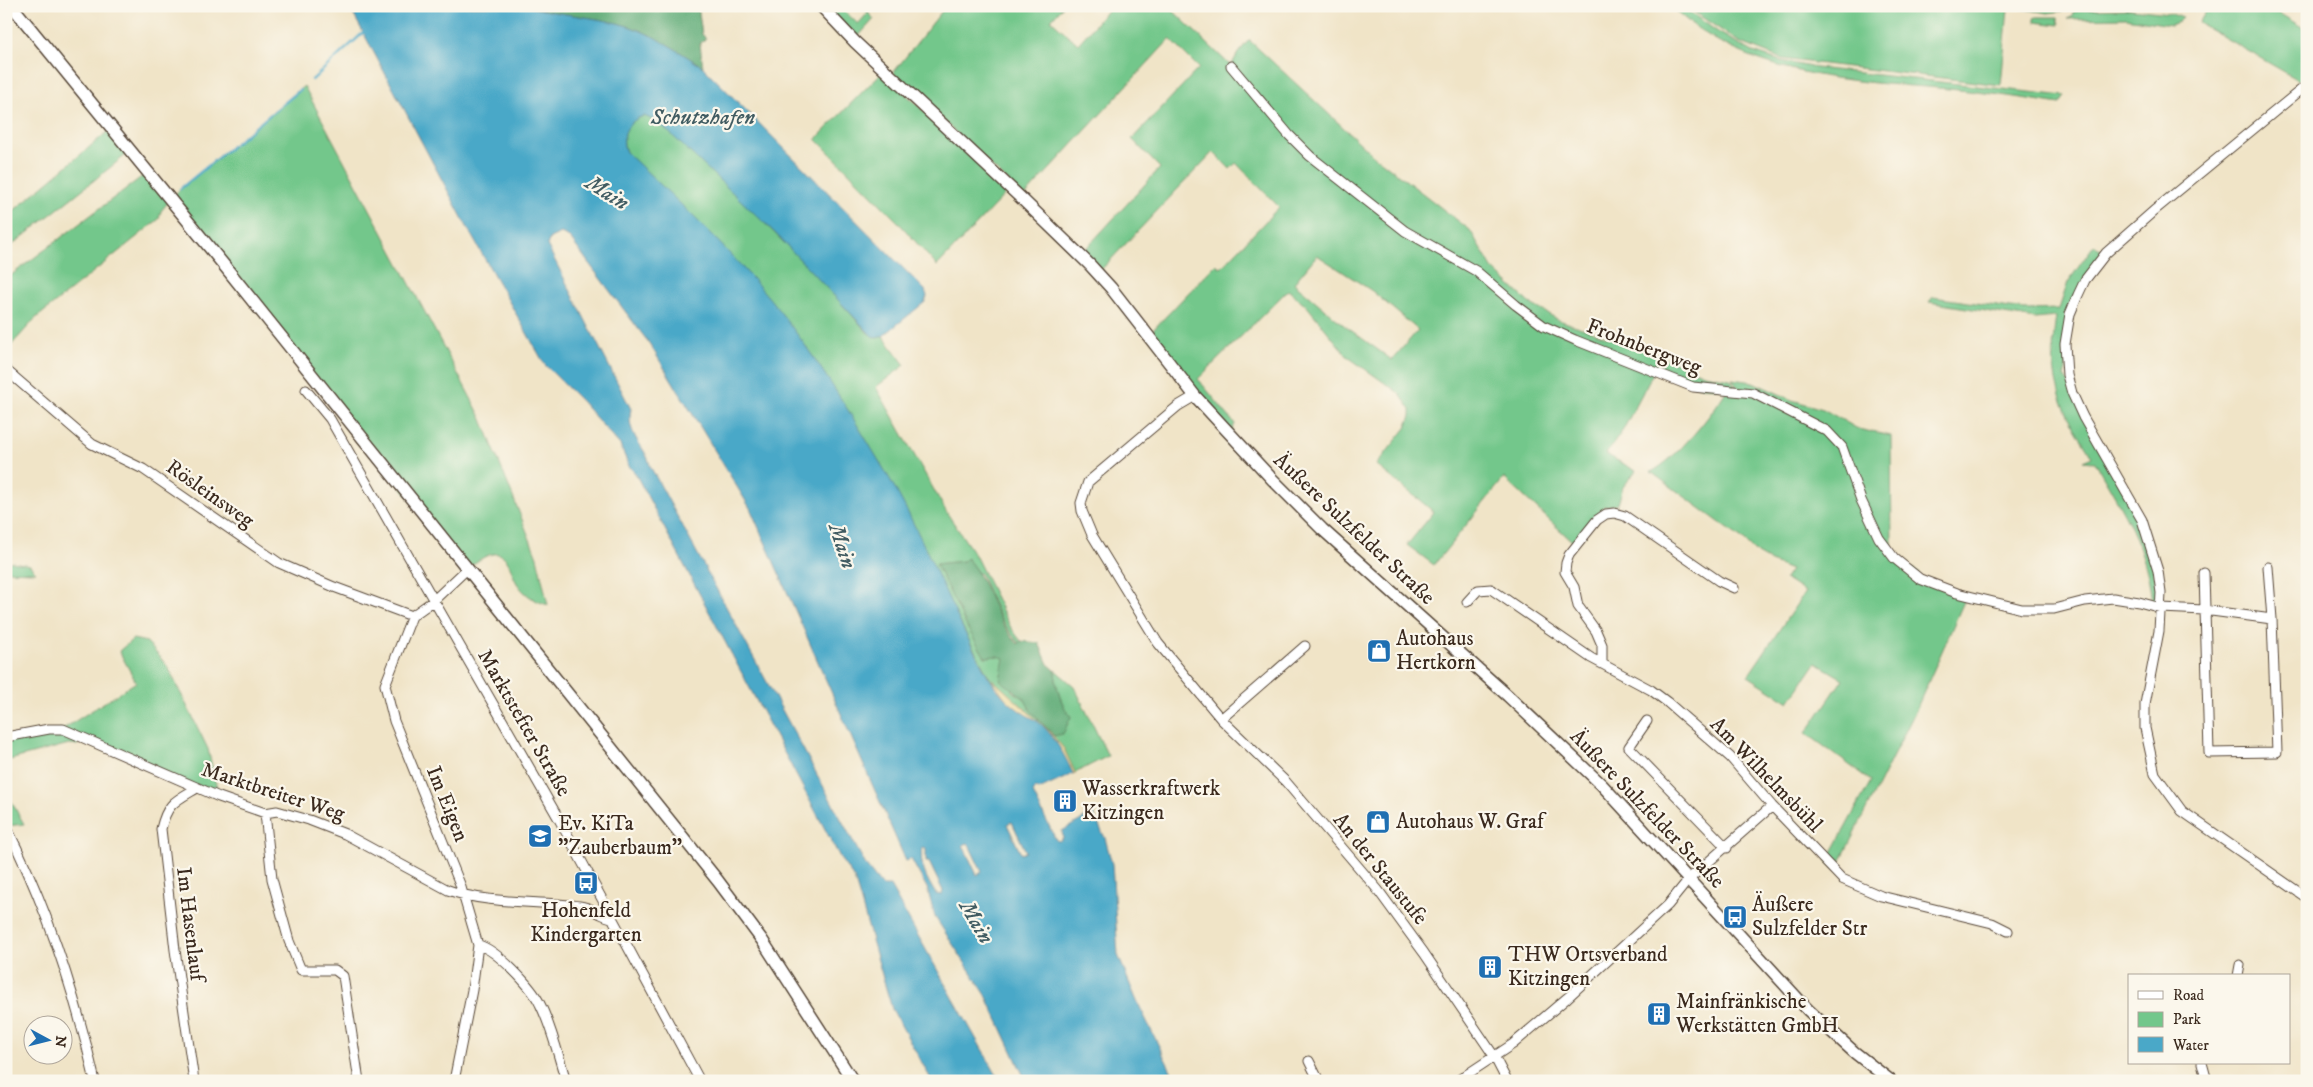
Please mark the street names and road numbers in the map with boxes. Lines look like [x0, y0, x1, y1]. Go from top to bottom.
street label: Frohnbergweg [1583, 313, 1706, 381]
street label: Äußere Sulzfelder Straße [1268, 447, 1441, 611]
street label: Rösleinsweg [161, 454, 260, 534]
street label: Marktstefter Straße [471, 645, 577, 801]
street label: Am Wilhelmsbühl [1704, 712, 1828, 839]
street label: Äußere Sulzfelder Straße [1564, 723, 1731, 894]
street label: Marktbreiter Weg [198, 757, 349, 828]
street label: Im Eigen [420, 762, 474, 846]
street label: An der Staustufe [1327, 808, 1433, 930]
street label: Im Hasenlauf [170, 866, 210, 986]

